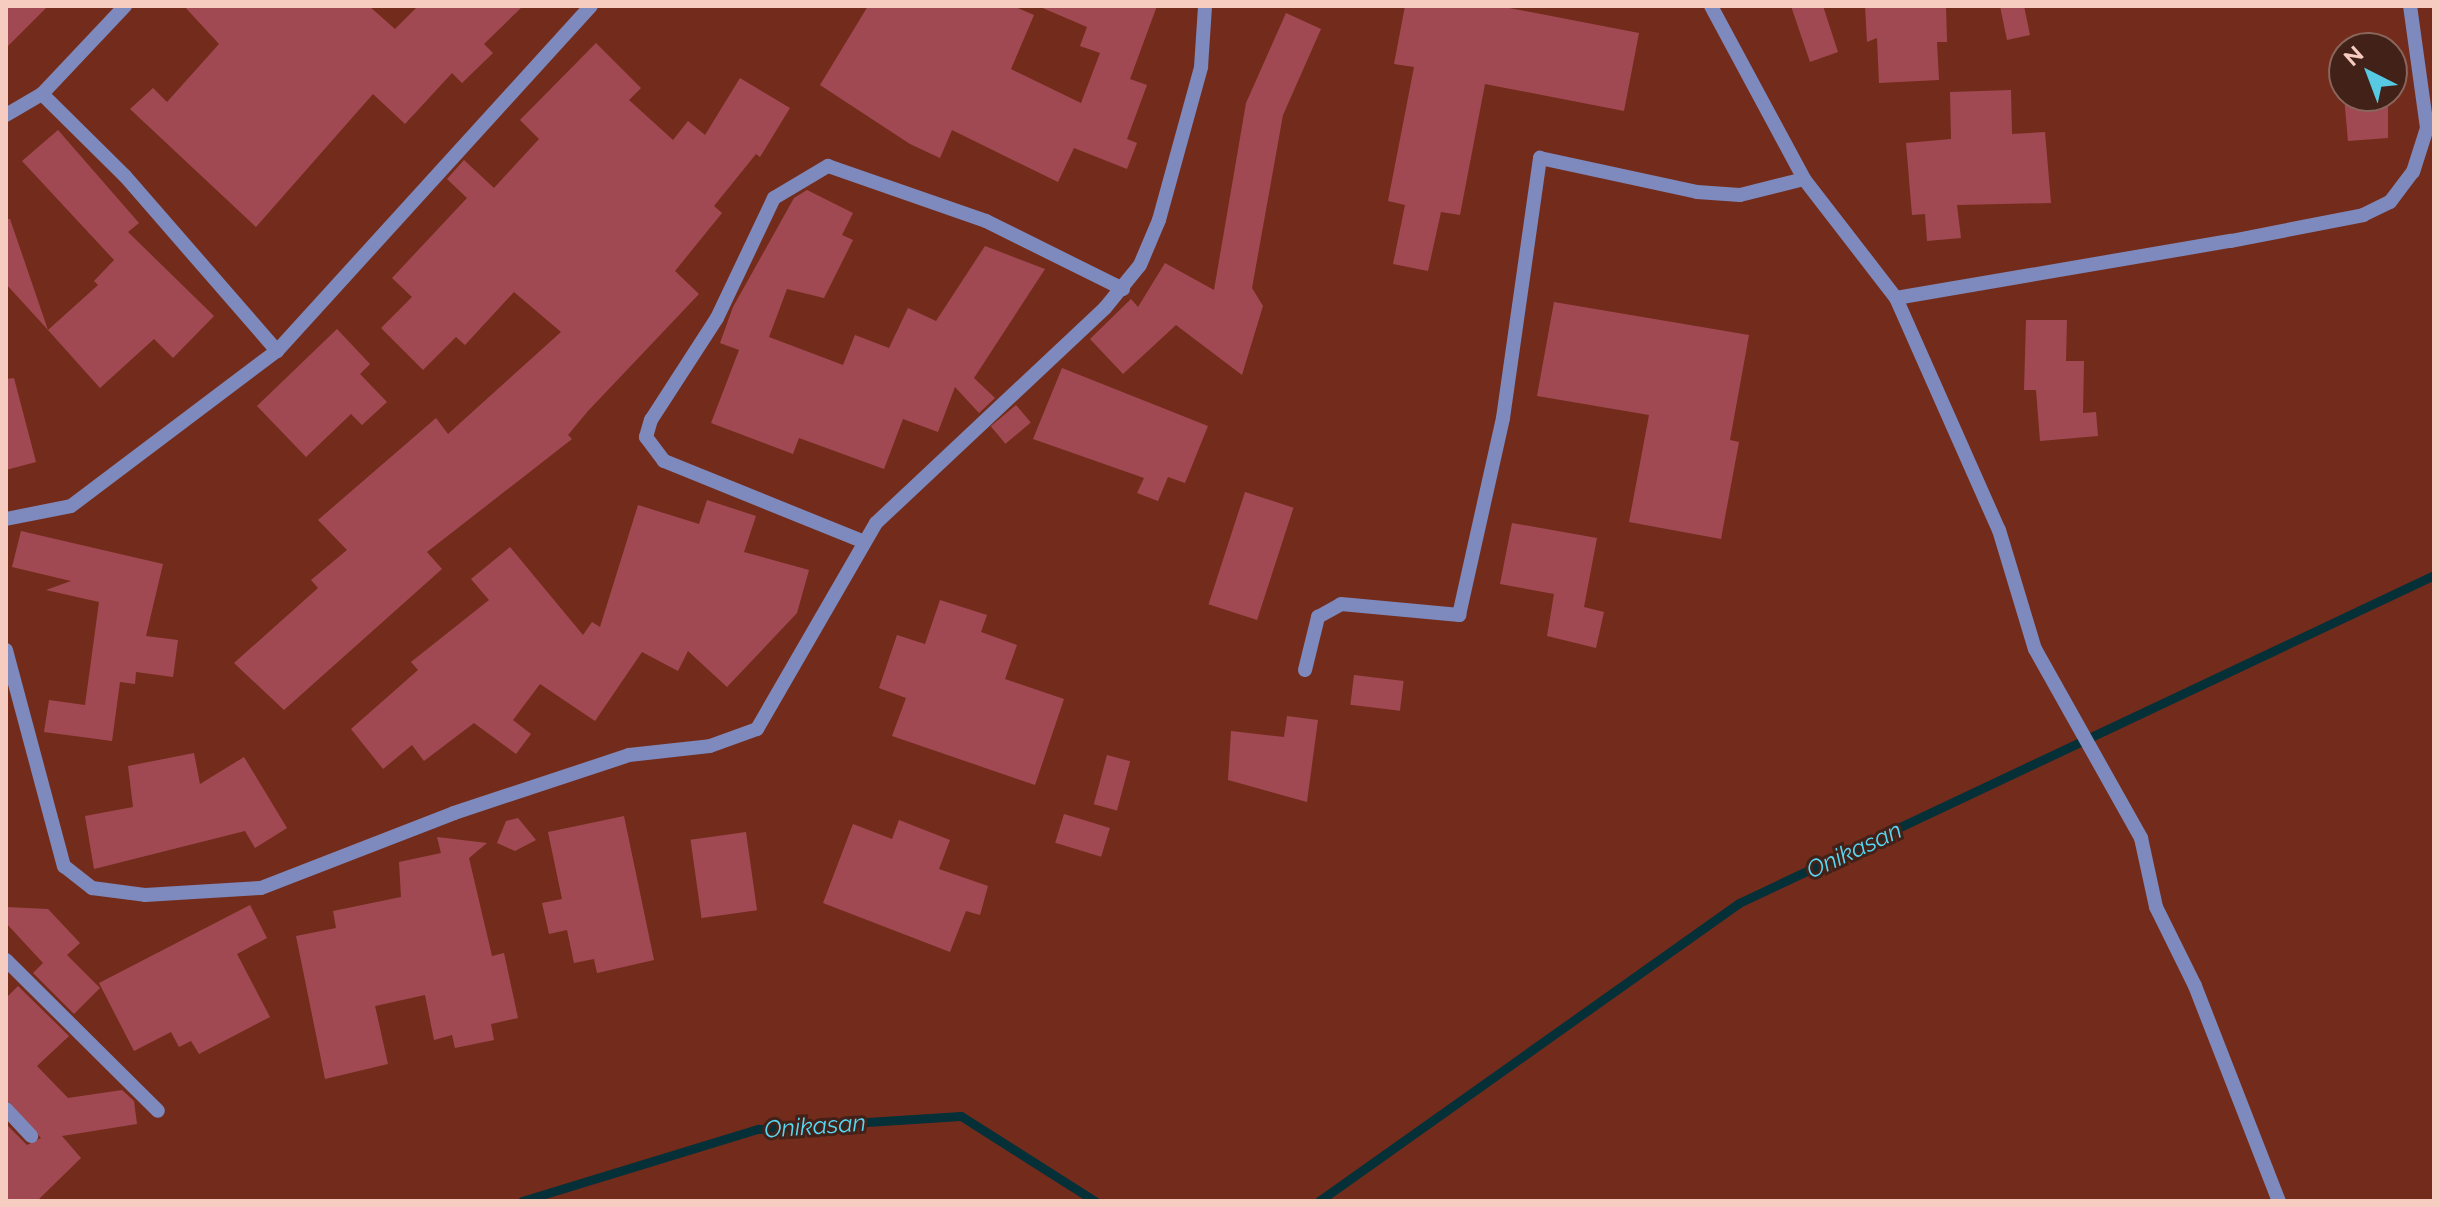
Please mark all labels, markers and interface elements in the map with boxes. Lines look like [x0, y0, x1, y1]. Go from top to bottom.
north arrow [2328, 32, 2408, 112]
text: N [2338, 40, 2368, 71]
water label: Onikasan [1802, 815, 1906, 885]
water label: Onikasan [763, 1108, 867, 1144]

